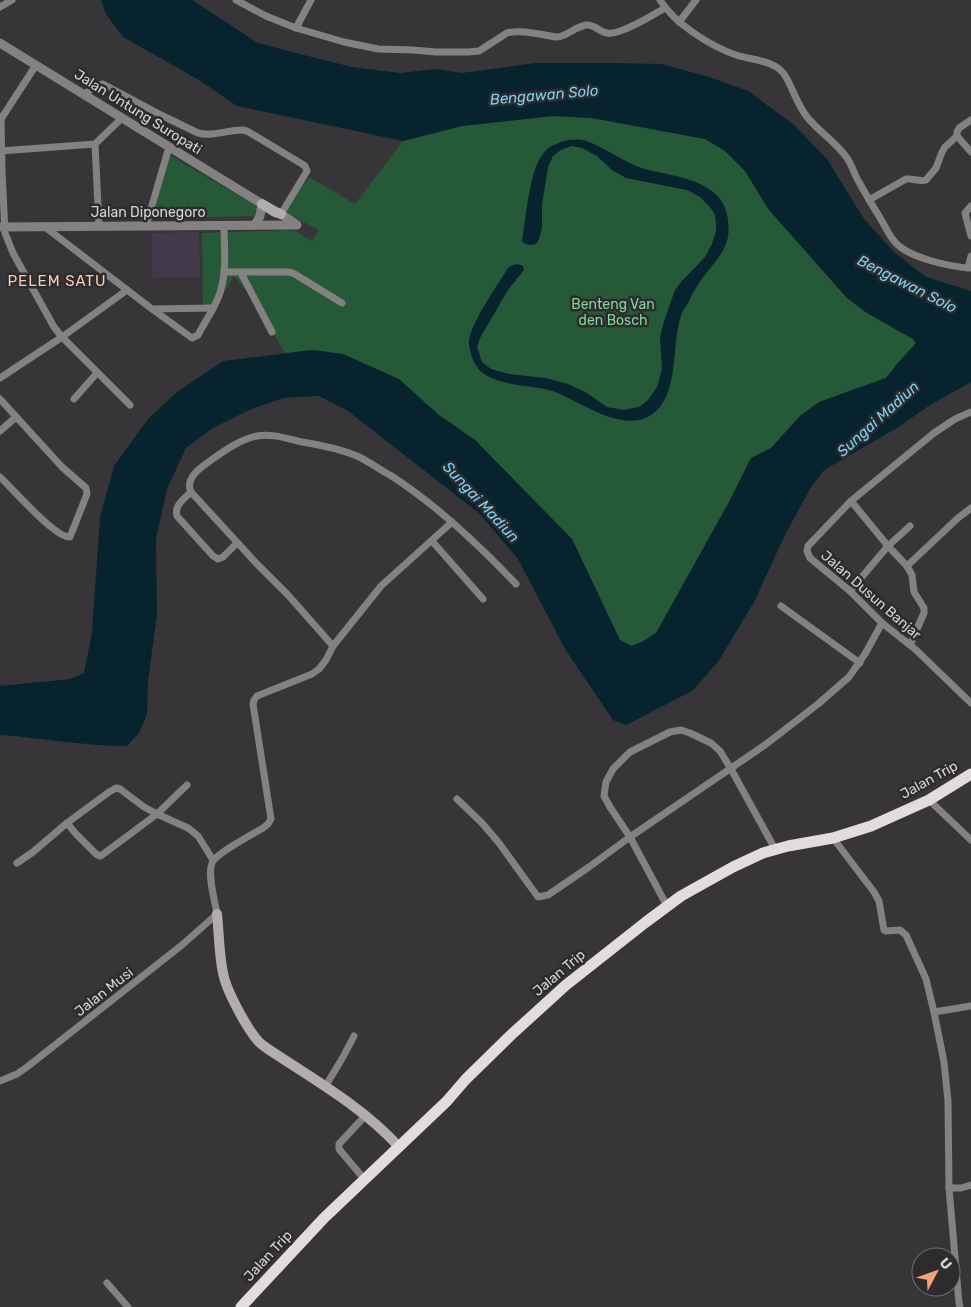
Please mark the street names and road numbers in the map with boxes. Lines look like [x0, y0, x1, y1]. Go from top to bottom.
street label: Jalan Untung Suropati [71, 66, 205, 158]
street label: Jalan Diponegoro [91, 204, 205, 221]
street label: Jalan Dusun Banjar [817, 547, 925, 644]
street label: Jalan Trip [897, 757, 961, 803]
street label: Jalan Trip [529, 946, 589, 1000]
street label: Jalan Musi [71, 964, 137, 1020]
street label: Jalan Trip [240, 1227, 296, 1285]

